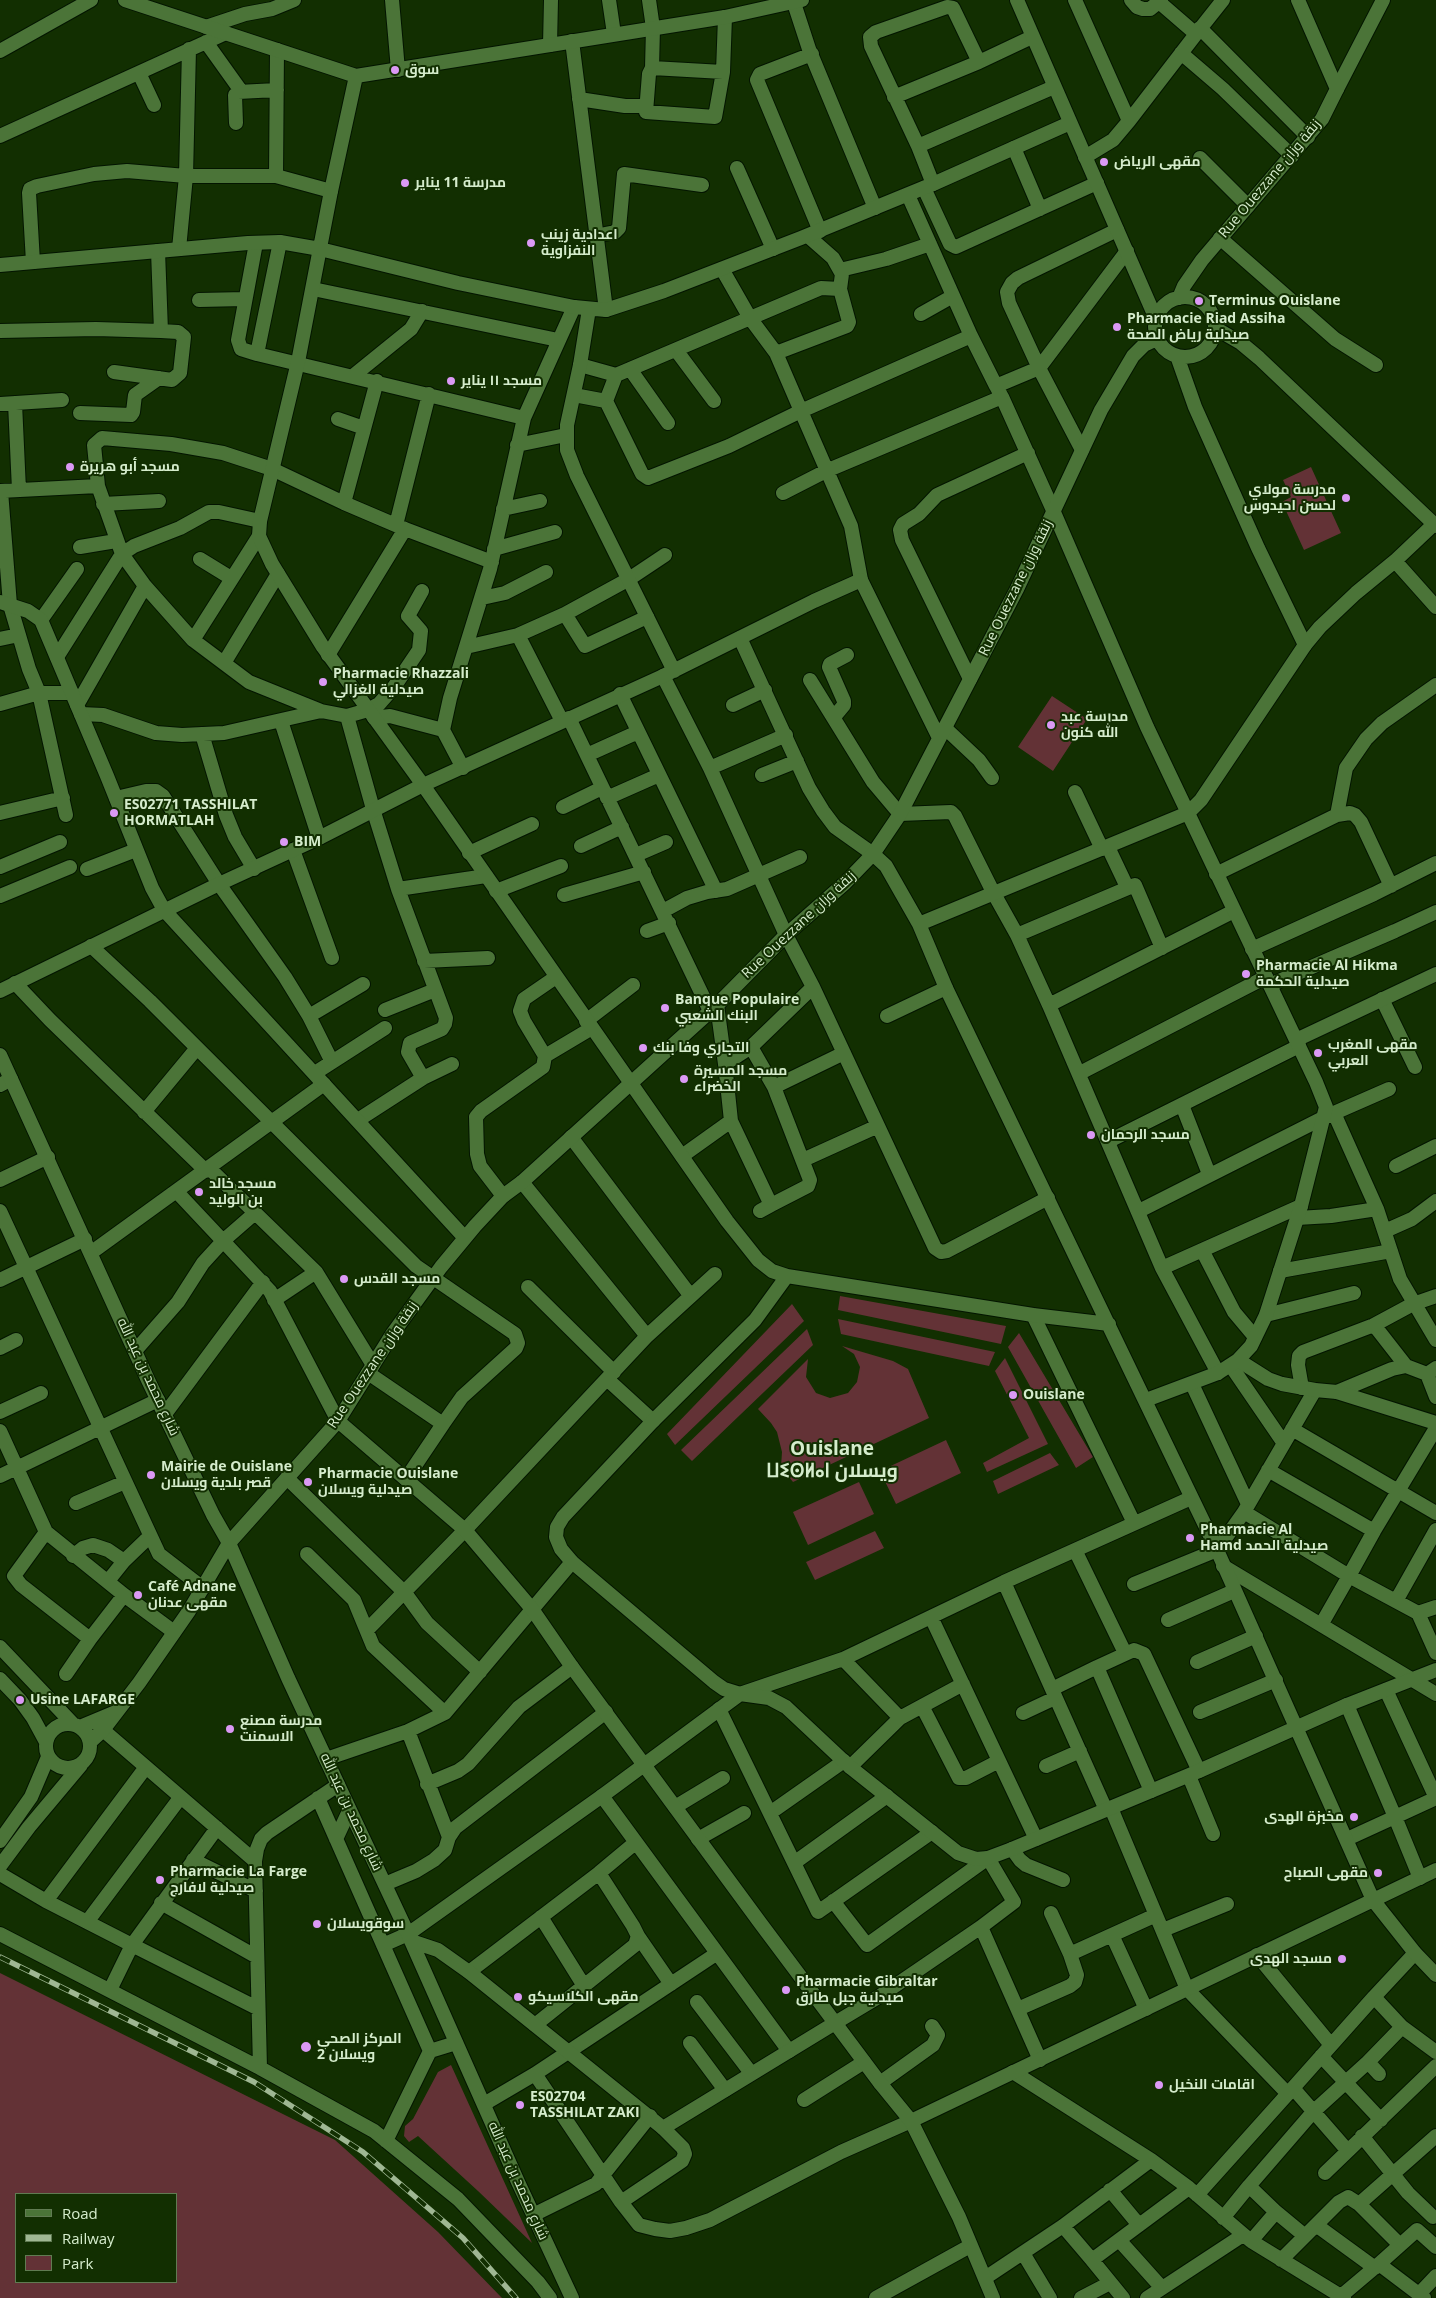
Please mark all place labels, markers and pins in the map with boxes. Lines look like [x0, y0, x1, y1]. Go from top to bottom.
place label: سوق [405, 62, 439, 78]
marker: سوق [389, 64, 401, 76]
place label: مقهى الرياض [1114, 154, 1201, 170]
marker: مقهى الرياض [1098, 156, 1110, 168]
place label: مدرسة 11 يناير [415, 175, 506, 191]
marker: مدرسة 11 يناير [399, 177, 411, 189]
place label: اعدادية زينب النفزاوية [541, 227, 618, 260]
marker: اعدادية زينب النفزاوية [525, 237, 537, 249]
place label: Terminus Ouislane [1209, 293, 1341, 309]
marker: Terminus Ouislane [1193, 295, 1205, 307]
place label: Pharmacie Riad Assiha صيدلية رياض الصحة [1127, 311, 1285, 344]
marker: Pharmacie Riad Assiha صيدلية رياض الصحة [1111, 321, 1123, 333]
place label: مسجد ١١ يناير [461, 373, 542, 389]
marker: مسجد ١١ يناير [445, 375, 457, 387]
place label: مسجد أبو هريرة [80, 459, 180, 475]
marker: مسجد أبو هريرة [64, 461, 76, 473]
place label: مدرسة مولاي لحسن احيدوس [1244, 482, 1336, 514]
marker: مدرسة مولاي لحسن احيدوس [1340, 492, 1352, 504]
place label: Pharmacie Rhazzali صيدلية الغزالي [333, 666, 469, 699]
marker: Pharmacie Rhazzali صيدلية الغزالي [317, 676, 329, 688]
place label: مدرسة عبد الله كنون [1061, 709, 1128, 742]
marker: مدرسة عبد الله كنون [1045, 719, 1057, 731]
place label: ES02771 TASSHILAT HORMATLAH [124, 797, 257, 830]
marker: ES02771 TASSHILAT HORMATLAH [108, 807, 120, 819]
place label: BIM [294, 834, 321, 850]
marker: BIM [278, 836, 290, 848]
place label: Pharmacie Al Hikma صيدلية الحكمة [1256, 958, 1398, 990]
marker: Pharmacie Al Hikma صيدلية الحكمة [1240, 968, 1252, 980]
place label: Banque Populaire البنك الشعبي [675, 992, 799, 1024]
marker: Banque Populaire البنك الشعبي [659, 1002, 671, 1014]
place label: مقهى المغرب العربي [1328, 1037, 1418, 1070]
place label: التجاري وفا بنك [653, 1040, 749, 1056]
marker: التجاري وفا بنك [637, 1042, 649, 1054]
marker: مقهى المغرب العربي [1312, 1047, 1324, 1059]
place label: مسجد المسيرة الخضراء [694, 1063, 787, 1096]
marker: مسجد المسيرة الخضراء [678, 1073, 690, 1085]
place label: مسجد الرحمان [1101, 1127, 1190, 1143]
marker: مسجد الرحمان [1085, 1129, 1097, 1141]
place label: مسجد خالد بن الوليد [209, 1176, 277, 1208]
marker: مسجد خالد بن الوليد [193, 1186, 205, 1198]
place label: مسجد القدس [354, 1271, 440, 1287]
marker: مسجد القدس [338, 1273, 350, 1285]
place label: Ouislane [1023, 1387, 1085, 1403]
marker: Ouislane [1007, 1389, 1019, 1401]
place label: Mairie de Ouislane قصر بلدية ويسلان [161, 1459, 292, 1491]
place label: Pharmacie Ouislane صيدلية ويسلان [318, 1466, 458, 1498]
marker: Mairie de Ouislane قصر بلدية ويسلان [145, 1469, 157, 1481]
marker: Pharmacie Ouislane صيدلية ويسلان [302, 1476, 314, 1488]
place label: Pharmacie Al Hamd صيدلية الحمد [1200, 1522, 1328, 1554]
marker: Pharmacie Al Hamd صيدلية الحمد [1184, 1532, 1196, 1544]
place label: Café Adnane مقهى عدنان [148, 1579, 236, 1611]
marker: Café Adnane مقهى عدنان [132, 1589, 144, 1601]
place label: Usine LAFARGE [30, 1692, 135, 1708]
marker: Usine LAFARGE [14, 1694, 26, 1706]
place label: مدرسة مصنع الاسمنت [240, 1713, 322, 1745]
marker: مدرسة مصنع الاسمنت [224, 1723, 236, 1735]
place label: مخبزة الهدى [1264, 1809, 1344, 1825]
marker: مخبزة الهدى [1348, 1811, 1360, 1823]
place label: Pharmacie La Farge صيدلية لافارج [170, 1864, 307, 1896]
place label: مقهى الصباح [1284, 1865, 1368, 1881]
marker: مقهى الصباح [1372, 1867, 1384, 1879]
marker: Pharmacie La Farge صيدلية لافارج [154, 1874, 166, 1886]
place label: سوقويسلان [327, 1916, 404, 1932]
marker: سوقويسلان [311, 1918, 323, 1930]
place label: مسجد الهدى [1250, 1951, 1332, 1967]
marker: مسجد الهدى [1336, 1953, 1348, 1965]
place label: Pharmacie Gibraltar صيدلية جبل طارق [796, 1974, 938, 2006]
marker: Pharmacie Gibraltar صيدلية جبل طارق [780, 1984, 792, 1996]
place label: مقهى الكلاسيكو [528, 1989, 639, 2005]
marker: مقهى الكلاسيكو [512, 1991, 524, 2003]
place label: المركز الصحي ويسلان 2 [317, 2031, 402, 2064]
marker: المركز الصحي ويسلان 2 [299, 2040, 313, 2054]
place label: اقامات النخيل [1169, 2077, 1255, 2093]
marker: اقامات النخيل [1153, 2079, 1165, 2091]
place label: ES02704 TASSHILAT ZAKI [530, 2089, 640, 2122]
marker: ES02704 TASSHILAT ZAKI [514, 2099, 526, 2111]

